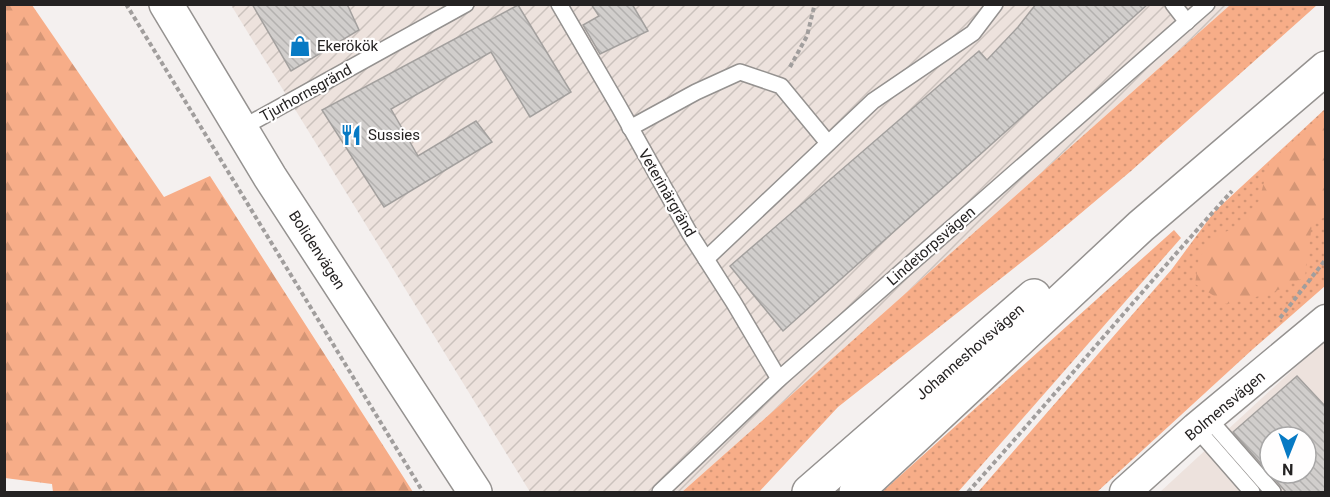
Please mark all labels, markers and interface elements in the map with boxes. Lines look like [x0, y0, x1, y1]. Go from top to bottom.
shop icon: Ekerökök [288, 34, 312, 58]
place label: Ekerökök [317, 37, 379, 55]
street label: Tjurhornsgränd [257, 60, 355, 126]
restaurant icon: Sussies [339, 123, 363, 147]
place label: Sussies [368, 126, 420, 144]
street label: Veterinärgränd [635, 146, 699, 240]
street label: Lindetorpsvägen [883, 203, 979, 289]
street label: Bolidenvägen [285, 207, 349, 293]
street label: Johanneshovsvägen [912, 300, 1028, 404]
street label: Bolmensvägen [1181, 367, 1269, 445]
north arrow [1258, 425, 1318, 485]
text: N [1282, 460, 1294, 479]

